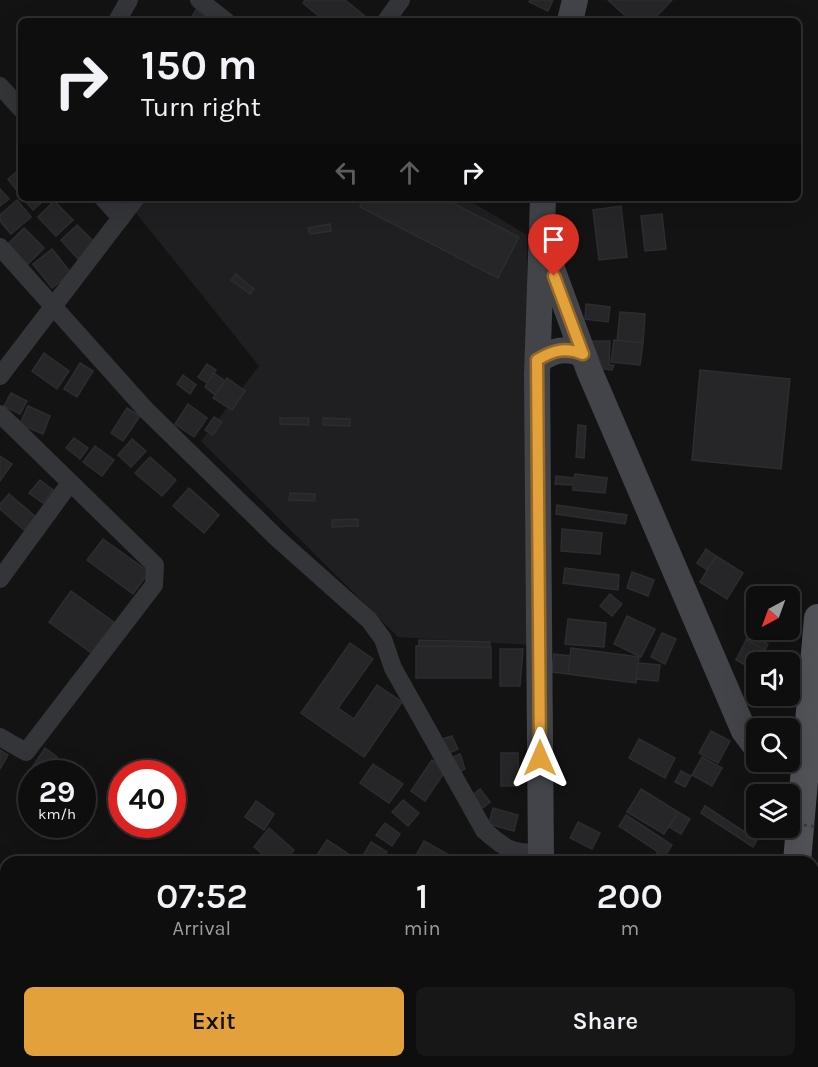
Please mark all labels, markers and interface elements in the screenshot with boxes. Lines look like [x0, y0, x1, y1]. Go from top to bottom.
text: 150 m [141, 40, 257, 90]
icon: right [42, 42, 120, 120]
text: Turn right [141, 91, 261, 123]
icon: left [330, 156, 363, 189]
icon: ahead [393, 156, 426, 189]
icon: right [456, 156, 489, 189]
pin [528, 214, 579, 276]
icon: arrive [537, 223, 570, 256]
north arrow [746, 586, 800, 640]
map controls [746, 586, 800, 838]
button: sound [746, 652, 800, 706]
button: search [746, 718, 800, 772]
position arrow [508, 726, 572, 790]
speed limit sign: 40 [108, 760, 186, 838]
text: 29 [39, 774, 75, 810]
button: layers [746, 784, 800, 838]
text: km/h [38, 805, 76, 823]
text: 07:52 [156, 875, 248, 917]
text: 1 [416, 875, 428, 917]
text: 200 [597, 875, 663, 917]
text: Arrival [173, 917, 231, 940]
text: min [404, 917, 441, 940]
text: m [620, 917, 639, 940]
button: Exit [24, 987, 404, 1056]
button: Share [416, 987, 795, 1056]

